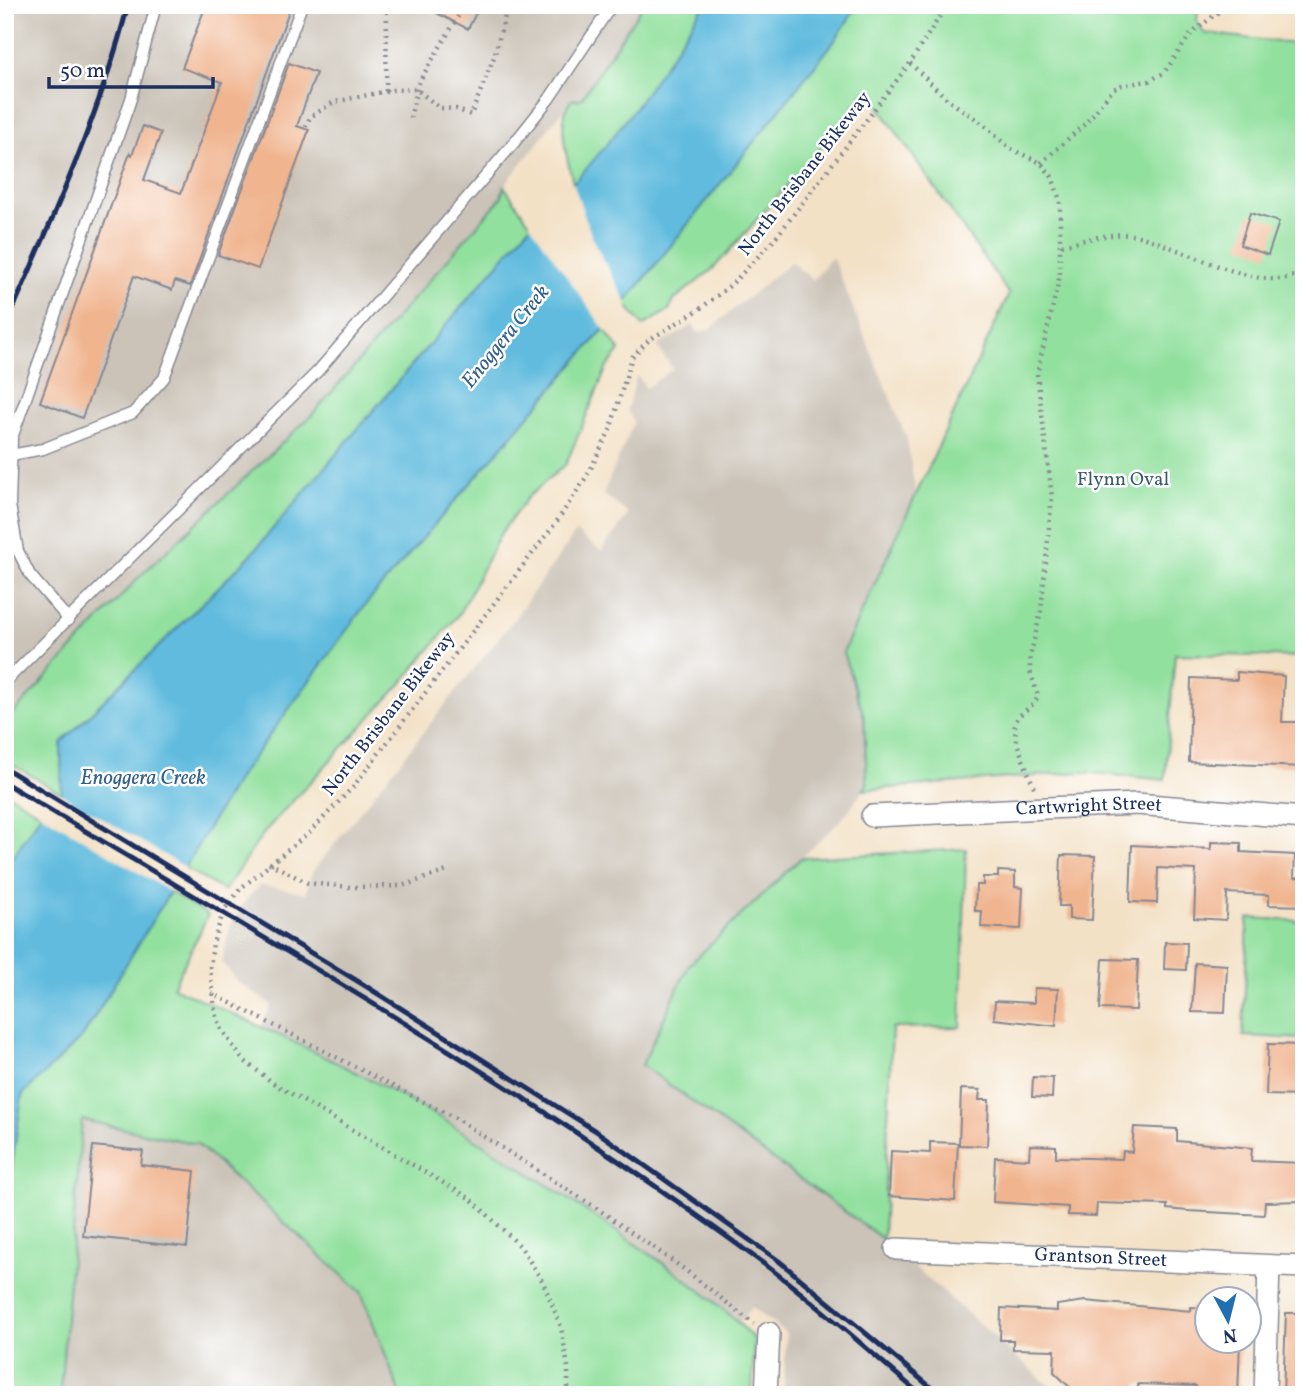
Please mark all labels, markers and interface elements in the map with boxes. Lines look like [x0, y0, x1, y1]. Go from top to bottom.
scale bar [49, 46, 214, 90]
text: 50 m [60, 57, 105, 86]
street label: North Brisbane Bikeway [733, 86, 877, 262]
water label: Enoggera Creek [455, 279, 557, 395]
park label: Flynn Oval [1077, 467, 1169, 493]
street label: North Brisbane Bikeway [317, 626, 461, 802]
water label: Enoggera Creek [80, 764, 206, 793]
street label: Cartwright Street [1015, 791, 1163, 822]
street label: Grantson Street [1034, 1242, 1168, 1274]
north arrow [1194, 1284, 1264, 1354]
text: N [1221, 1321, 1238, 1349]

